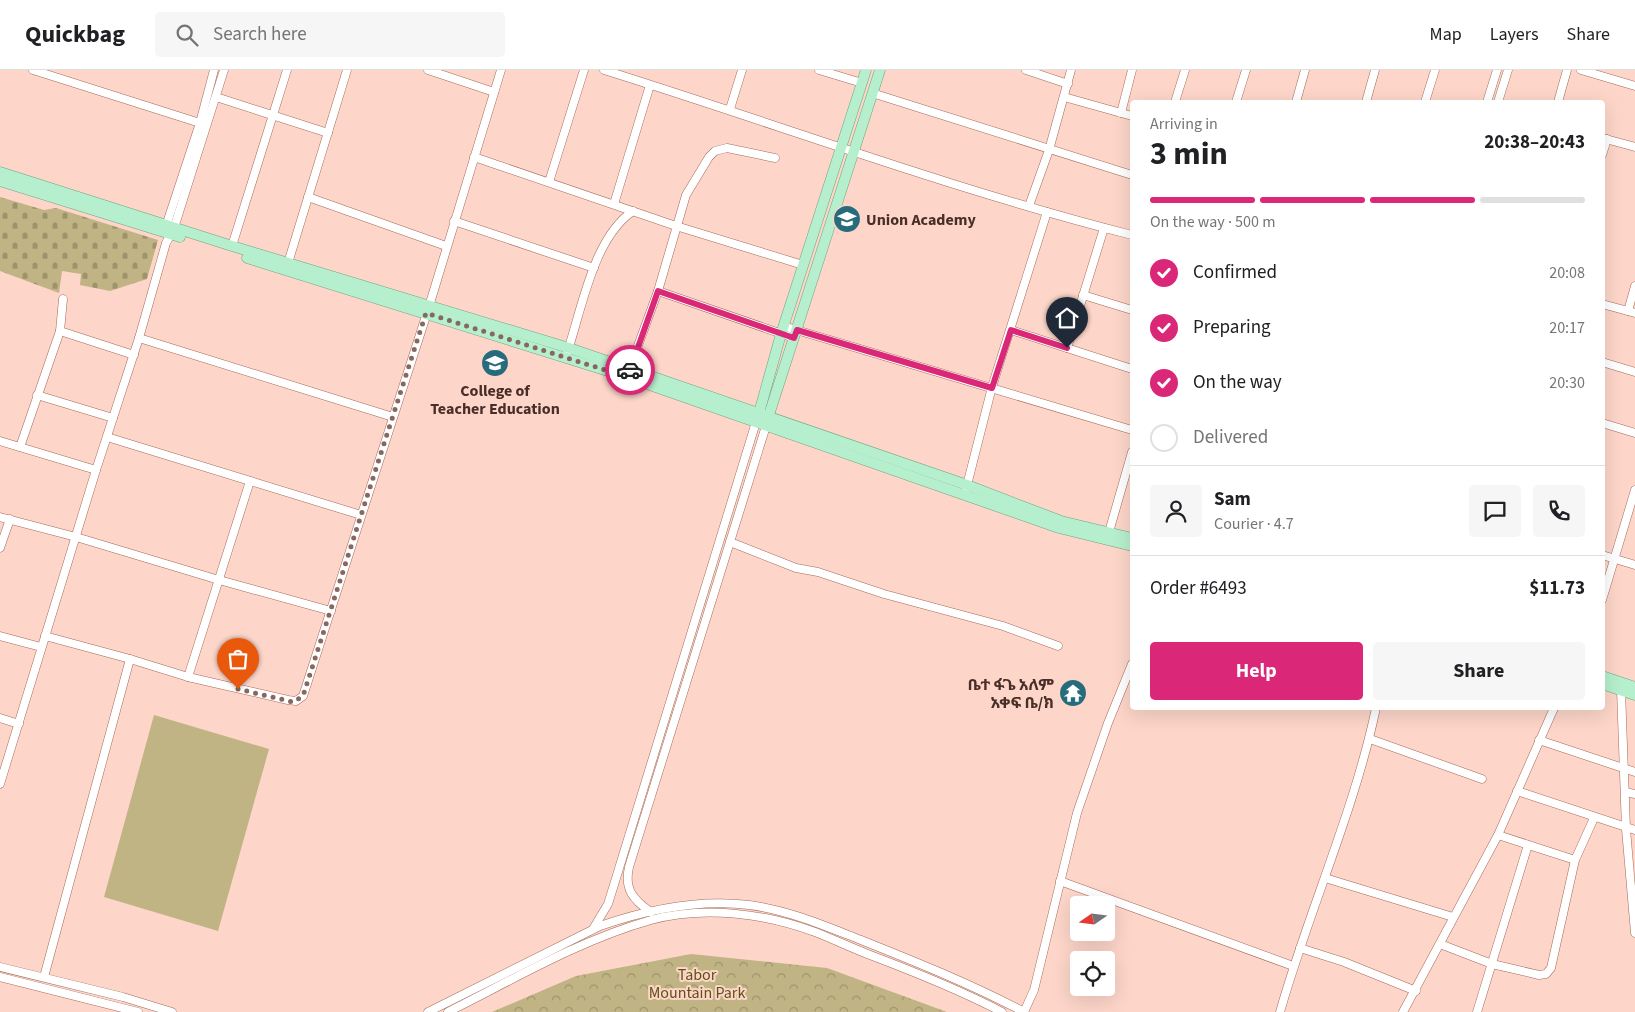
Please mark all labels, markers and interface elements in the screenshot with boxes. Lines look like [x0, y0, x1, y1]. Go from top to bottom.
search box [155, 12, 505, 57]
text: Quickbag [25, 17, 125, 52]
icon: search [173, 21, 201, 49]
text: Search here [213, 21, 307, 48]
text: Map [1430, 22, 1462, 47]
text: Layers [1490, 22, 1539, 47]
text: Share [1567, 22, 1610, 47]
text: Arriving in [1150, 113, 1218, 135]
text: 20:38–20:43 [1484, 129, 1585, 156]
text: 3 min [1150, 131, 1228, 177]
school or university icon: Union Academy [832, 204, 862, 234]
place label: Union Academy [866, 209, 977, 231]
text: On the way · 500 m [1150, 211, 1275, 233]
icon: check [1150, 259, 1178, 287]
text: Confirmed [1193, 259, 1277, 286]
text: 20:08 [1549, 262, 1585, 284]
pin [1046, 297, 1088, 348]
icon: home [1053, 304, 1081, 332]
icon: check [1150, 314, 1178, 342]
text: Preparing [1193, 314, 1271, 341]
text: 20:17 [1549, 317, 1585, 339]
courier [605, 345, 655, 395]
school or university icon: College of Teacher Education [480, 348, 510, 378]
icon: car [616, 356, 644, 384]
icon: check [1150, 369, 1178, 397]
text: On the way [1193, 369, 1282, 396]
text: 20:30 [1549, 372, 1585, 394]
place label: College of Teacher Education [430, 380, 560, 420]
text: Delivered [1193, 424, 1268, 451]
button: person [1150, 485, 1202, 537]
button: chat [1469, 485, 1521, 537]
button: phone [1533, 485, 1585, 537]
text: Sam [1214, 486, 1251, 513]
text: Courier · 4.7 [1214, 513, 1294, 535]
text: Order #6493 [1150, 575, 1247, 602]
text: $11.73 [1529, 575, 1585, 602]
pin [217, 638, 259, 689]
button: Help [1150, 642, 1363, 700]
button: Share [1373, 642, 1585, 700]
icon: bag [224, 645, 252, 673]
place label: ቤተ ፋጌ አለም አቀፍ ቤ/ክ [967, 674, 1054, 714]
temple icon: ቤተ ፋጌ አለም አቀፍ ቤ/ክ [1058, 678, 1088, 708]
north arrow [1070, 896, 1115, 941]
map controls [1070, 896, 1115, 996]
button: locate [1070, 951, 1115, 996]
park label: Tabor Mountain Park [649, 964, 745, 1004]

